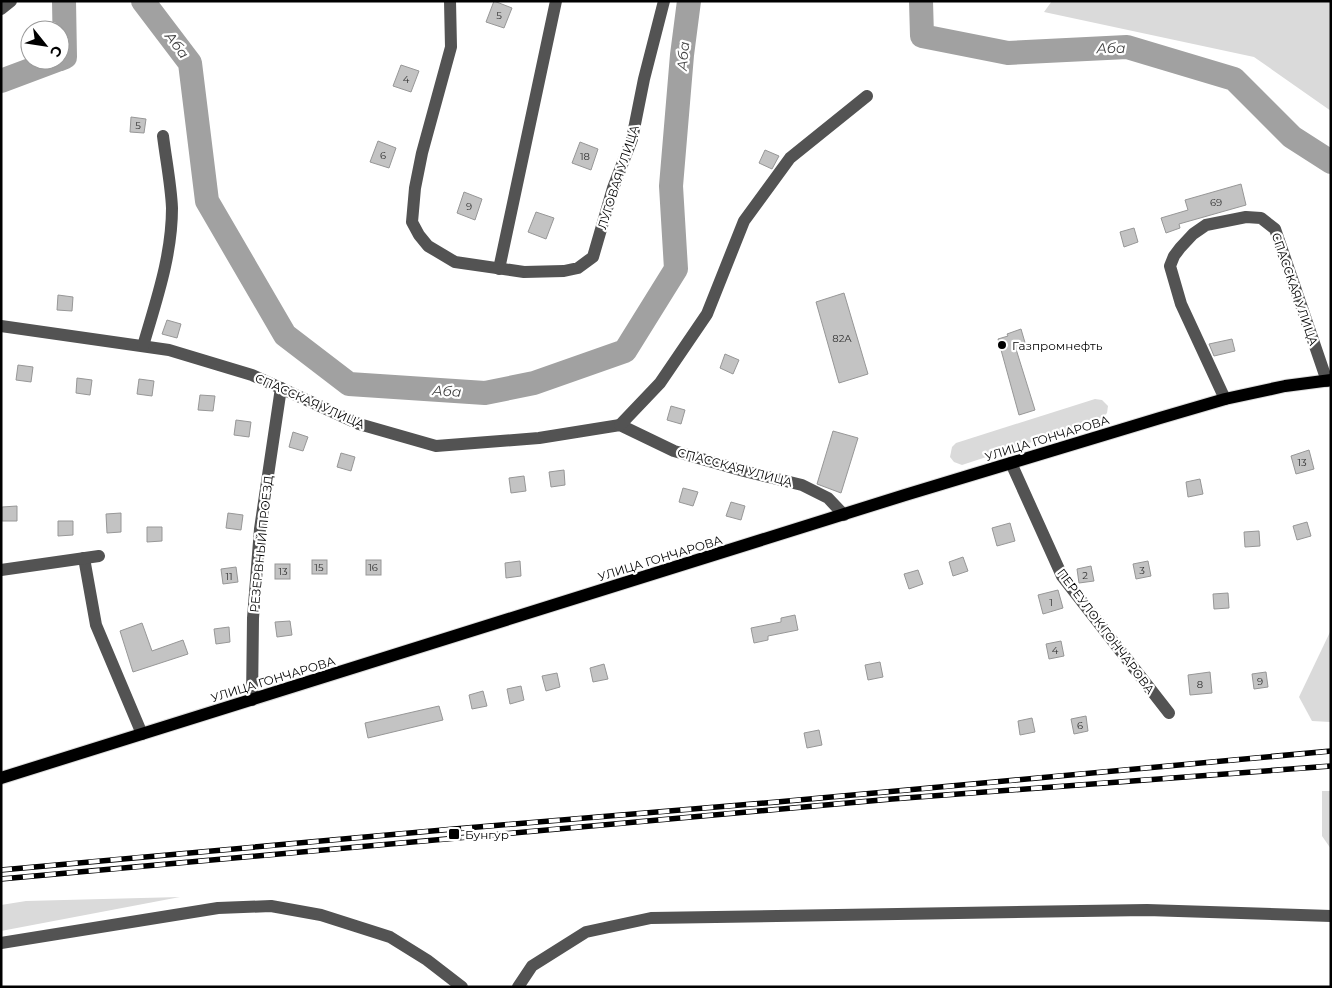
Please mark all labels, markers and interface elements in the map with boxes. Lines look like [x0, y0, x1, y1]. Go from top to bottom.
house number: 5 [496, 9, 502, 22]
north arrow [20, 20, 70, 70]
water label: Аба [160, 27, 193, 62]
water label: Аба [1095, 39, 1126, 57]
water label: Аба [673, 41, 693, 72]
text: С [46, 43, 67, 60]
house number: 4 [403, 73, 410, 86]
house number: 5 [135, 119, 141, 132]
street label: ЛУГОВАЯ УЛИЦА [594, 123, 642, 231]
house number: 6 [380, 149, 386, 162]
house number: 18 [580, 150, 590, 163]
house number: 69 [1210, 196, 1222, 209]
house number: 9 [466, 200, 472, 213]
street label: СПАССКАЯ УЛИЦА [1269, 230, 1321, 348]
house number: 82А [832, 332, 852, 345]
place label: Газпромнефть [1012, 338, 1103, 353]
marker: Газпромнефть [996, 339, 1008, 351]
street label: СПАССКАЯ УЛИЦА [253, 370, 367, 432]
water label: Аба [431, 381, 462, 401]
street label: УЛИЦА ГОНЧАРОВА [983, 412, 1111, 464]
street label: СПАССКАЯ УЛИЦА [676, 444, 794, 490]
house number: 13 [1297, 456, 1307, 469]
street label: РЕЗЕРВНЫЙ ПРОЕЗД [246, 474, 276, 613]
street label: УЛИЦА ГОНЧАРОВА [596, 532, 724, 584]
house number: 15 [314, 561, 324, 574]
house number: 16 [368, 561, 378, 574]
house number: 3 [1139, 564, 1145, 577]
house number: 13 [278, 565, 288, 578]
street label: ПЕРЕУЛОК ГОНЧАРОВА [1054, 565, 1158, 697]
house number: 2 [1082, 569, 1088, 582]
house number: 11 [225, 570, 233, 583]
house number: 1 [1049, 596, 1053, 609]
house number: 4 [1052, 644, 1059, 657]
street label: УЛИЦА ГОНЧАРОВА [209, 653, 337, 705]
house number: 9 [1257, 675, 1263, 688]
house number: 8 [1197, 678, 1203, 691]
house number: 6 [1077, 719, 1083, 732]
marker: Бунгур [447, 827, 461, 841]
place label: Бунгур [465, 827, 509, 842]

